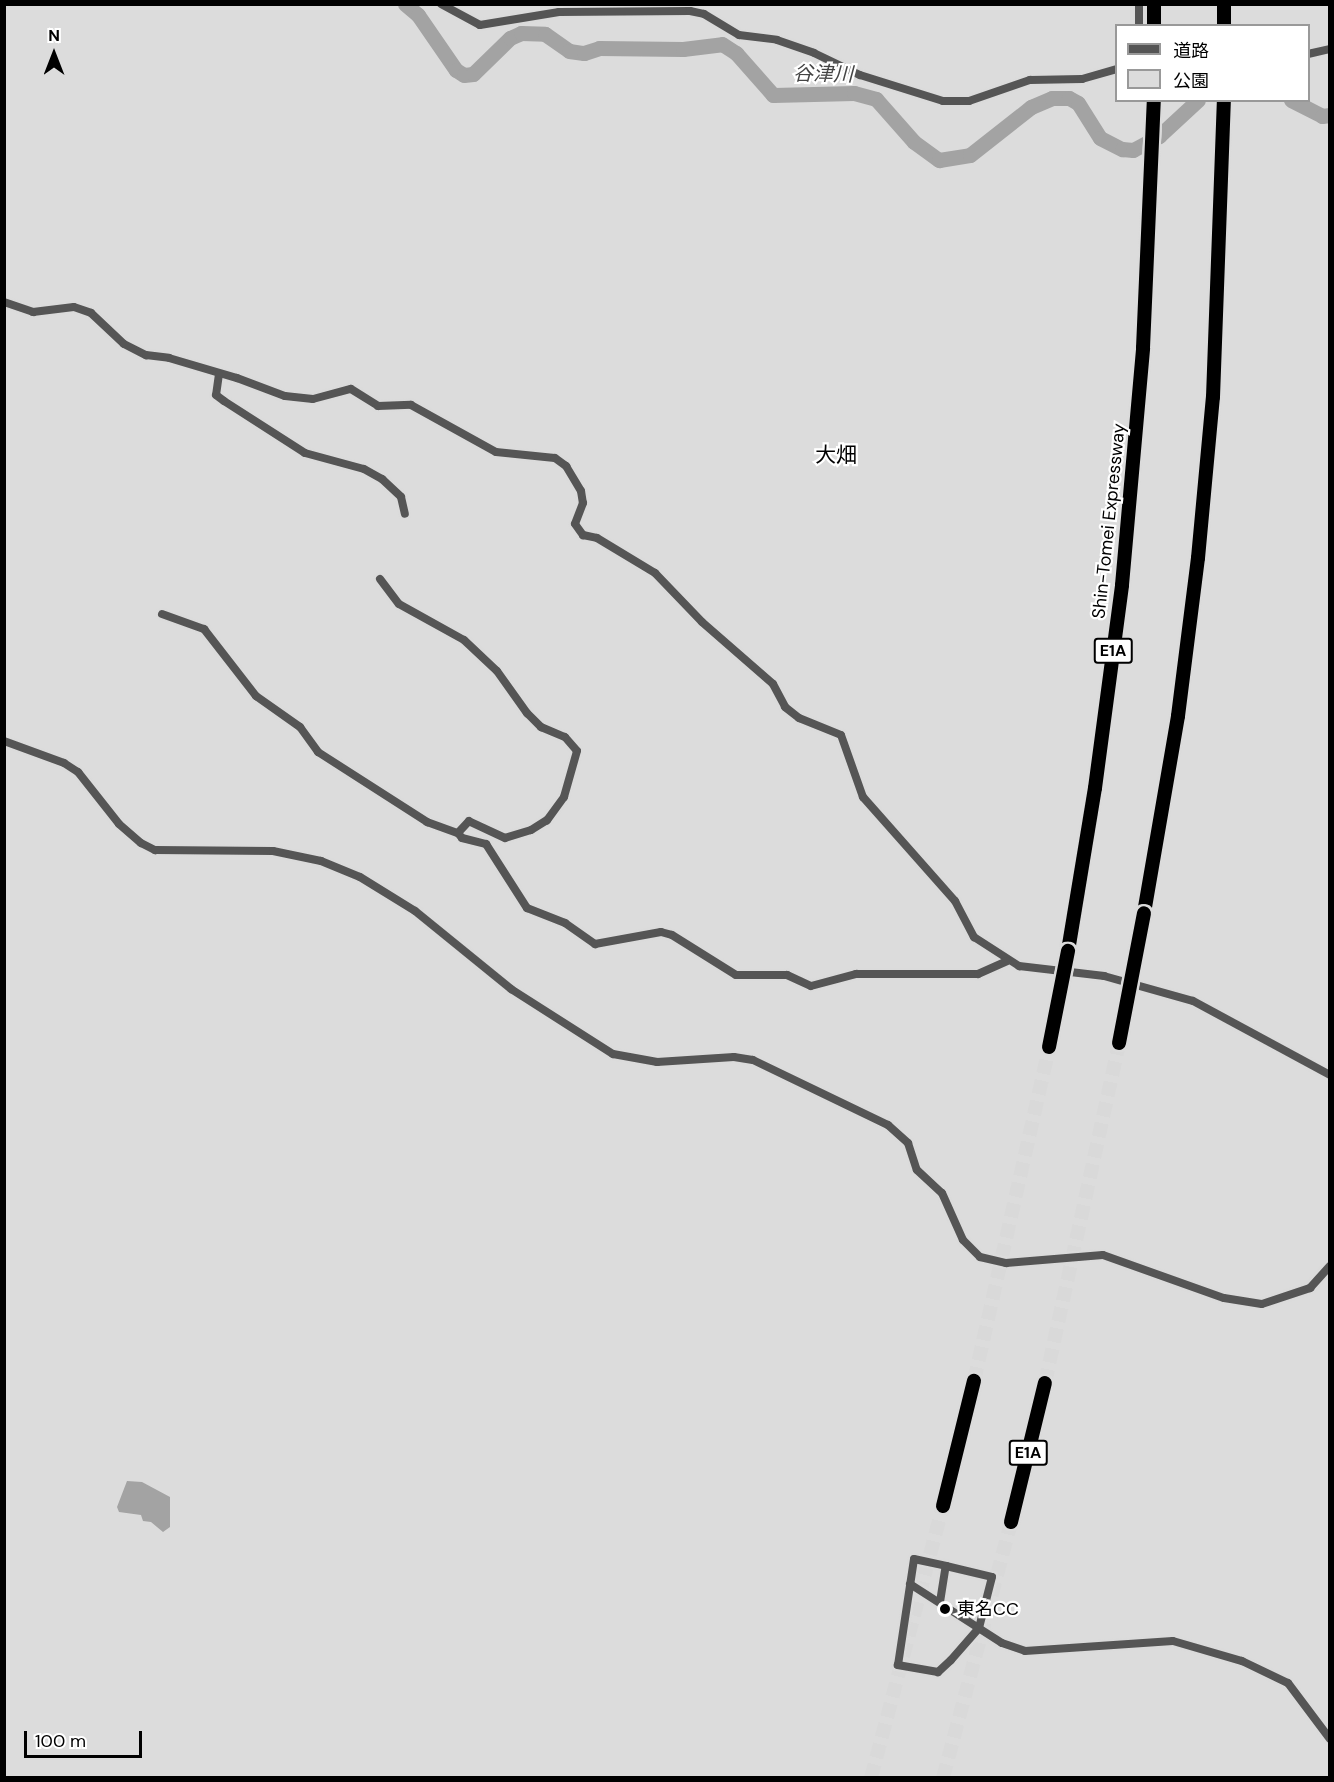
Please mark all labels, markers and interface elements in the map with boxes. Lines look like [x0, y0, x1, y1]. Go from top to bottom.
north arrow [24, 24, 84, 84]
legend [1115, 24, 1310, 102]
text: N [48, 25, 60, 46]
text: 道路 [1173, 39, 1209, 63]
water label: 谷津川 [793, 61, 853, 87]
text: 公園 [1173, 69, 1209, 93]
street label: Shin-Tomei Expressway [1088, 422, 1130, 620]
district label: 大畑 [815, 442, 857, 468]
road number: E1A [1094, 638, 1132, 664]
road number: E1A [1008, 1440, 1048, 1466]
place label: 東名CC [957, 1598, 1019, 1620]
marker: 東名CC [938, 1602, 952, 1616]
scale bar [27, 1719, 146, 1757]
text: 100 m [35, 1729, 86, 1753]

